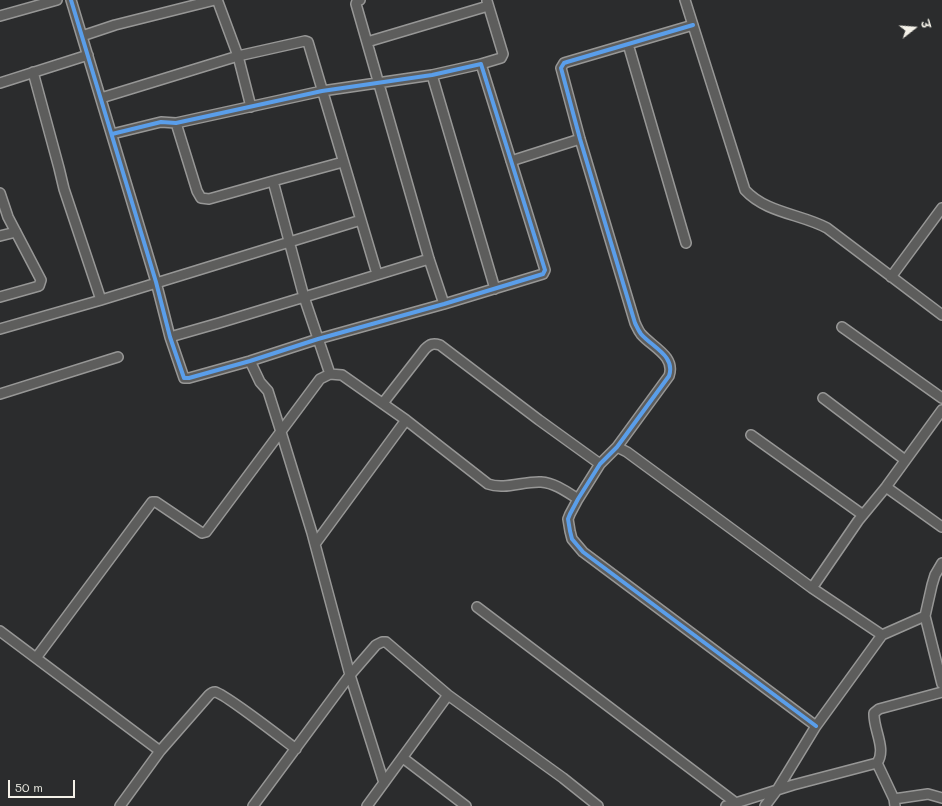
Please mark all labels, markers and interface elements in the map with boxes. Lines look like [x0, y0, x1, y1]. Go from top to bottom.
north arrow [894, 8, 934, 48]
text: उ [918, 19, 934, 30]
scale bar [10, 772, 77, 798]
text: 50 m [15, 779, 43, 795]

